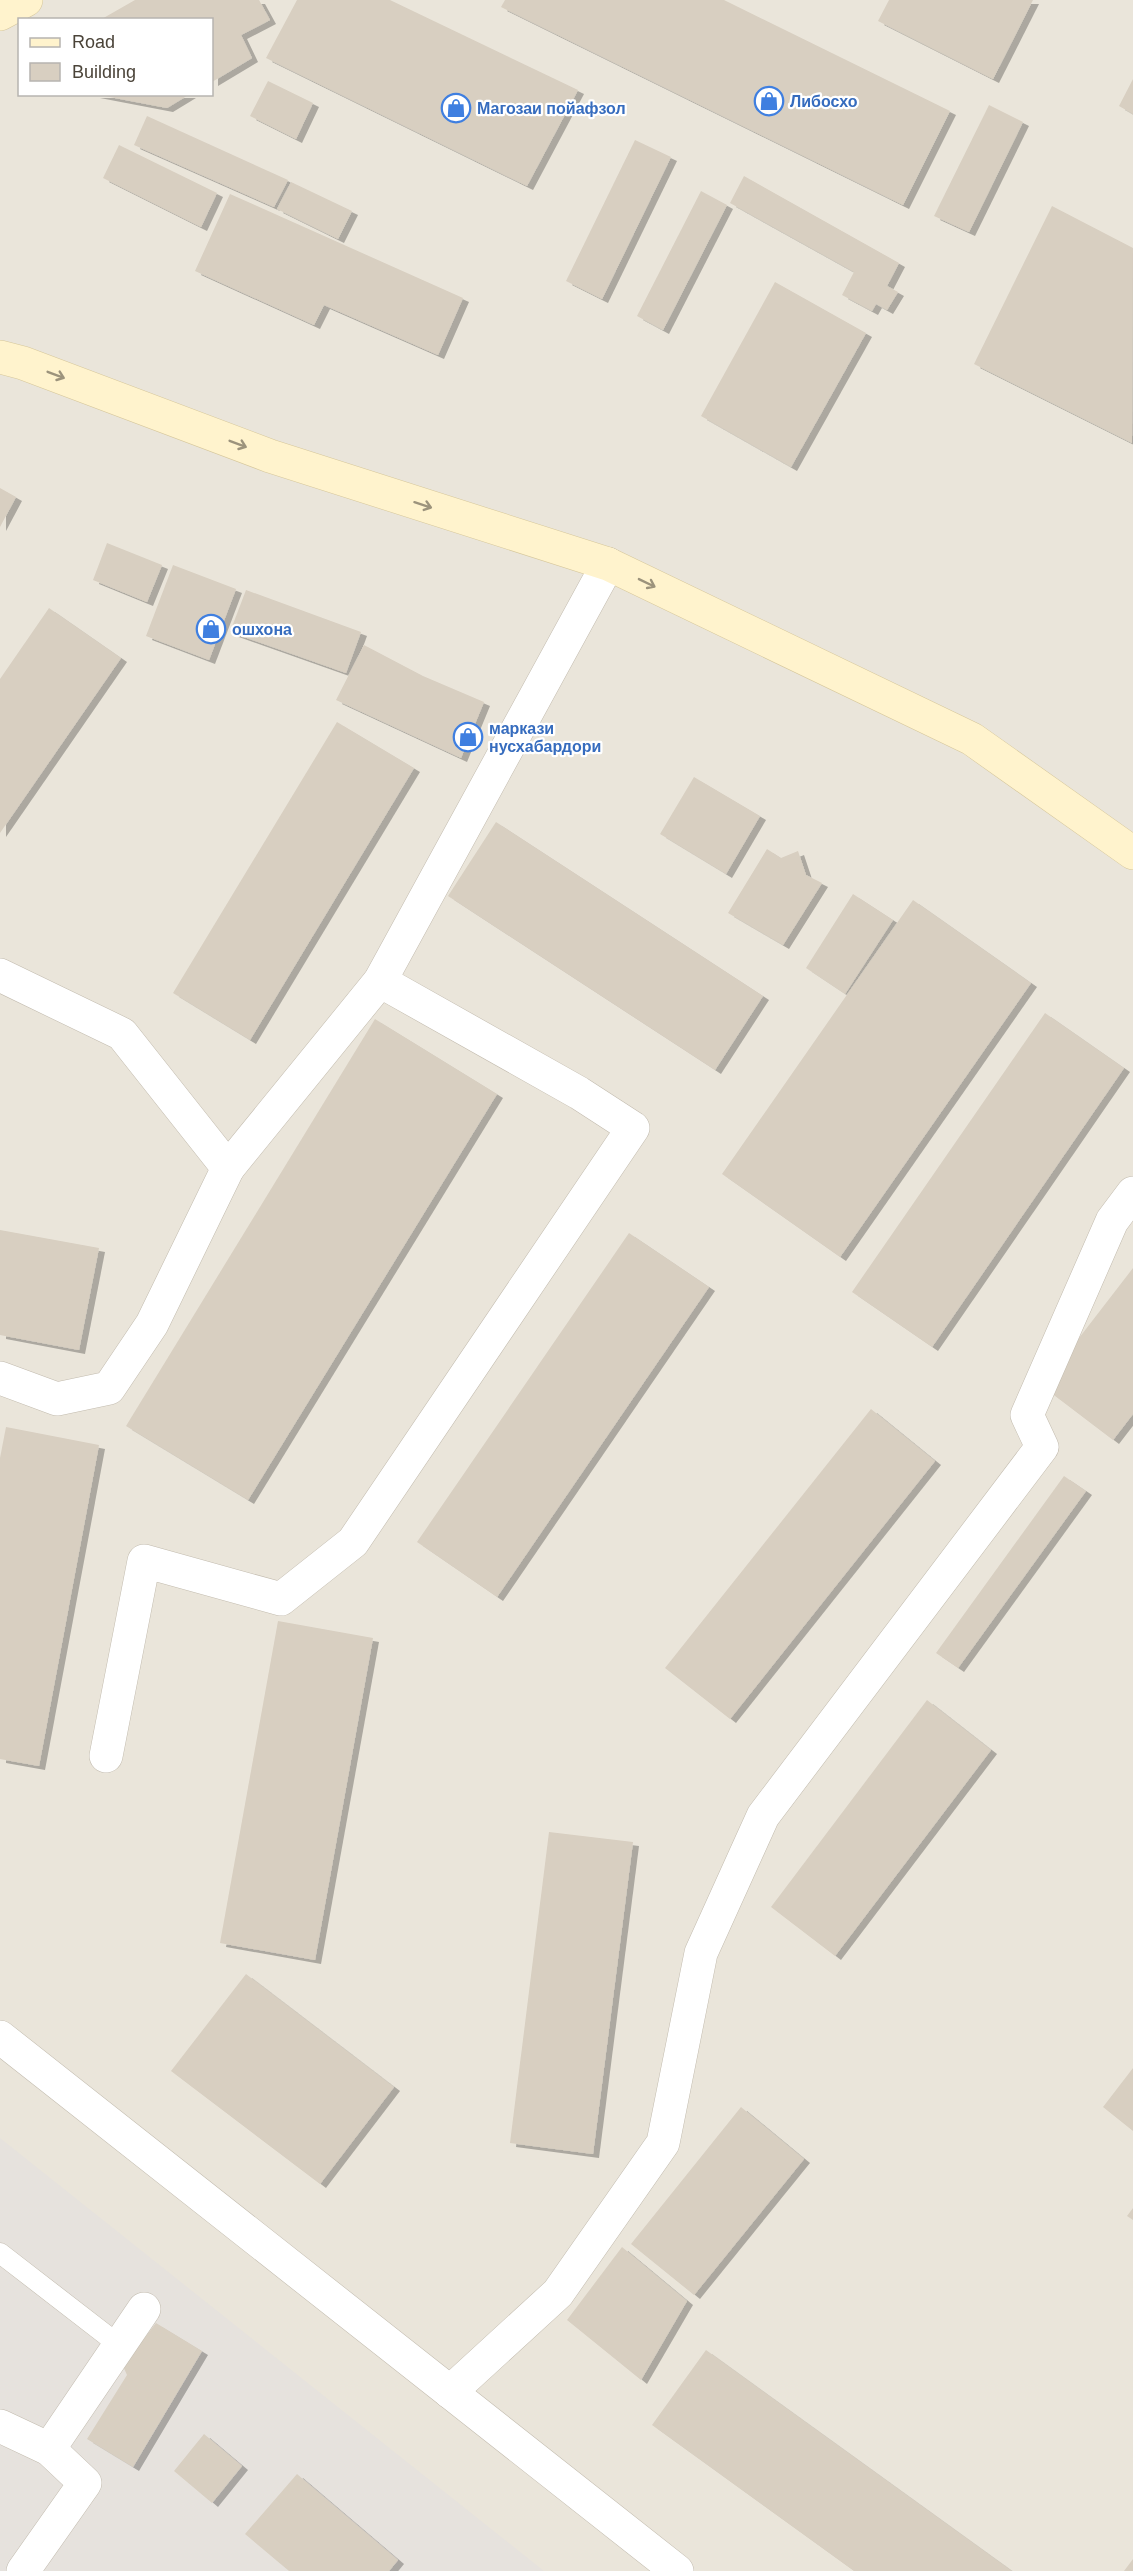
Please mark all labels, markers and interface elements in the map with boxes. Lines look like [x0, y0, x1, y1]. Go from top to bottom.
legend [18, 18, 213, 96]
text: Road [72, 32, 115, 52]
text: Building [72, 62, 136, 82]
shop icon: Либосхо [753, 85, 785, 117]
shop icon: Магозаи пойафзол [440, 92, 472, 124]
place label: Либосхо [790, 93, 858, 110]
place label: Магозаи пойафзол [477, 100, 626, 117]
one-way arrow [46, 370, 64, 381]
one-way arrow [228, 439, 247, 450]
one-way arrow [413, 500, 432, 511]
one-way arrow [637, 577, 655, 589]
shop icon: ошхона [195, 613, 227, 645]
place label: ошхона [232, 621, 292, 638]
place label: маркази нусхабардори [489, 720, 601, 755]
shop icon: маркази нусхабардори [452, 721, 484, 753]

